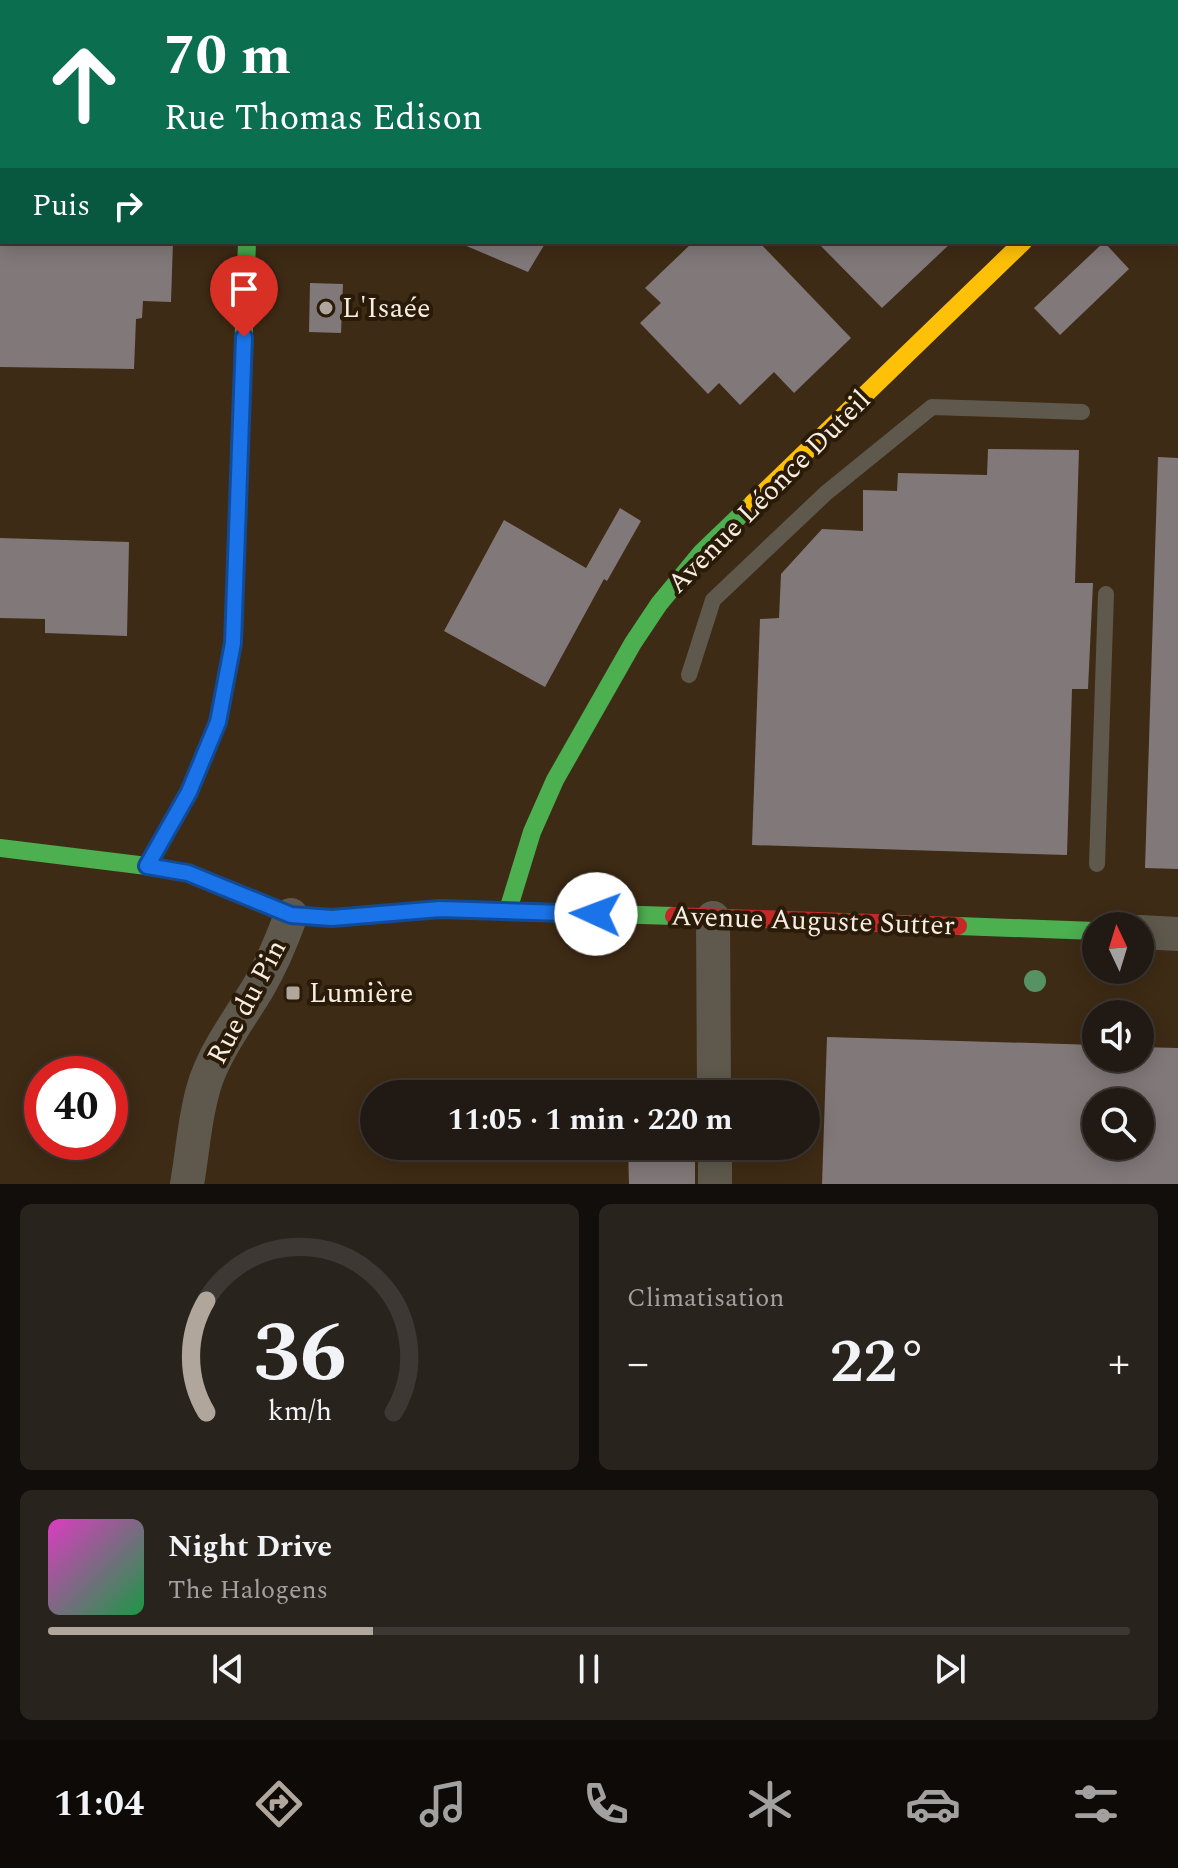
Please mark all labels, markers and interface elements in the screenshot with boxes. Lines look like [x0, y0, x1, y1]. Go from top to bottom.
text: 70 m [164, 14, 291, 99]
icon: ahead [32, 32, 136, 136]
text: Rue Thomas Edison [164, 91, 483, 146]
text: Puis [32, 183, 90, 229]
icon: right [106, 184, 150, 228]
pin [210, 255, 278, 337]
icon: arrive [222, 267, 266, 311]
place label: L'Isaée [342, 287, 431, 330]
marker: L'Isaée [317, 299, 335, 317]
street label: Avenue Léonce Duteil [657, 380, 881, 604]
position arrow [554, 872, 638, 956]
street label: Avenue Auguste Sutter [670, 895, 956, 947]
north arrow [1082, 912, 1154, 984]
map controls [1082, 912, 1154, 1160]
street label: Rue du Pin [196, 932, 298, 1072]
place label: Lumière [309, 972, 413, 1015]
marker: Lumière [284, 984, 302, 1002]
button: sound [1082, 1000, 1154, 1072]
speed limit sign: 40 [24, 1056, 128, 1160]
button: search [1082, 1088, 1154, 1160]
text: 11:05 · 1 min · 220 m [447, 1097, 733, 1143]
text: Climatisation [627, 1278, 784, 1318]
text: 36 [253, 1291, 346, 1418]
text: 22° [830, 1317, 927, 1409]
text: − [627, 1330, 649, 1397]
text: + [1108, 1330, 1130, 1397]
text: km/h [267, 1390, 332, 1433]
text: Night Drive [168, 1524, 332, 1570]
text: The Halogens [168, 1570, 328, 1610]
icon: previous [206, 1647, 250, 1691]
icon: pause [567, 1647, 611, 1691]
icon: next [928, 1647, 972, 1691]
icon: directions [251, 1776, 307, 1832]
icon: music [415, 1776, 471, 1832]
icon: phone [578, 1776, 634, 1832]
icon: climate [742, 1776, 798, 1832]
icon: car [905, 1776, 961, 1832]
icon: filters [1068, 1776, 1124, 1832]
text: 11:04 [54, 1777, 144, 1832]

